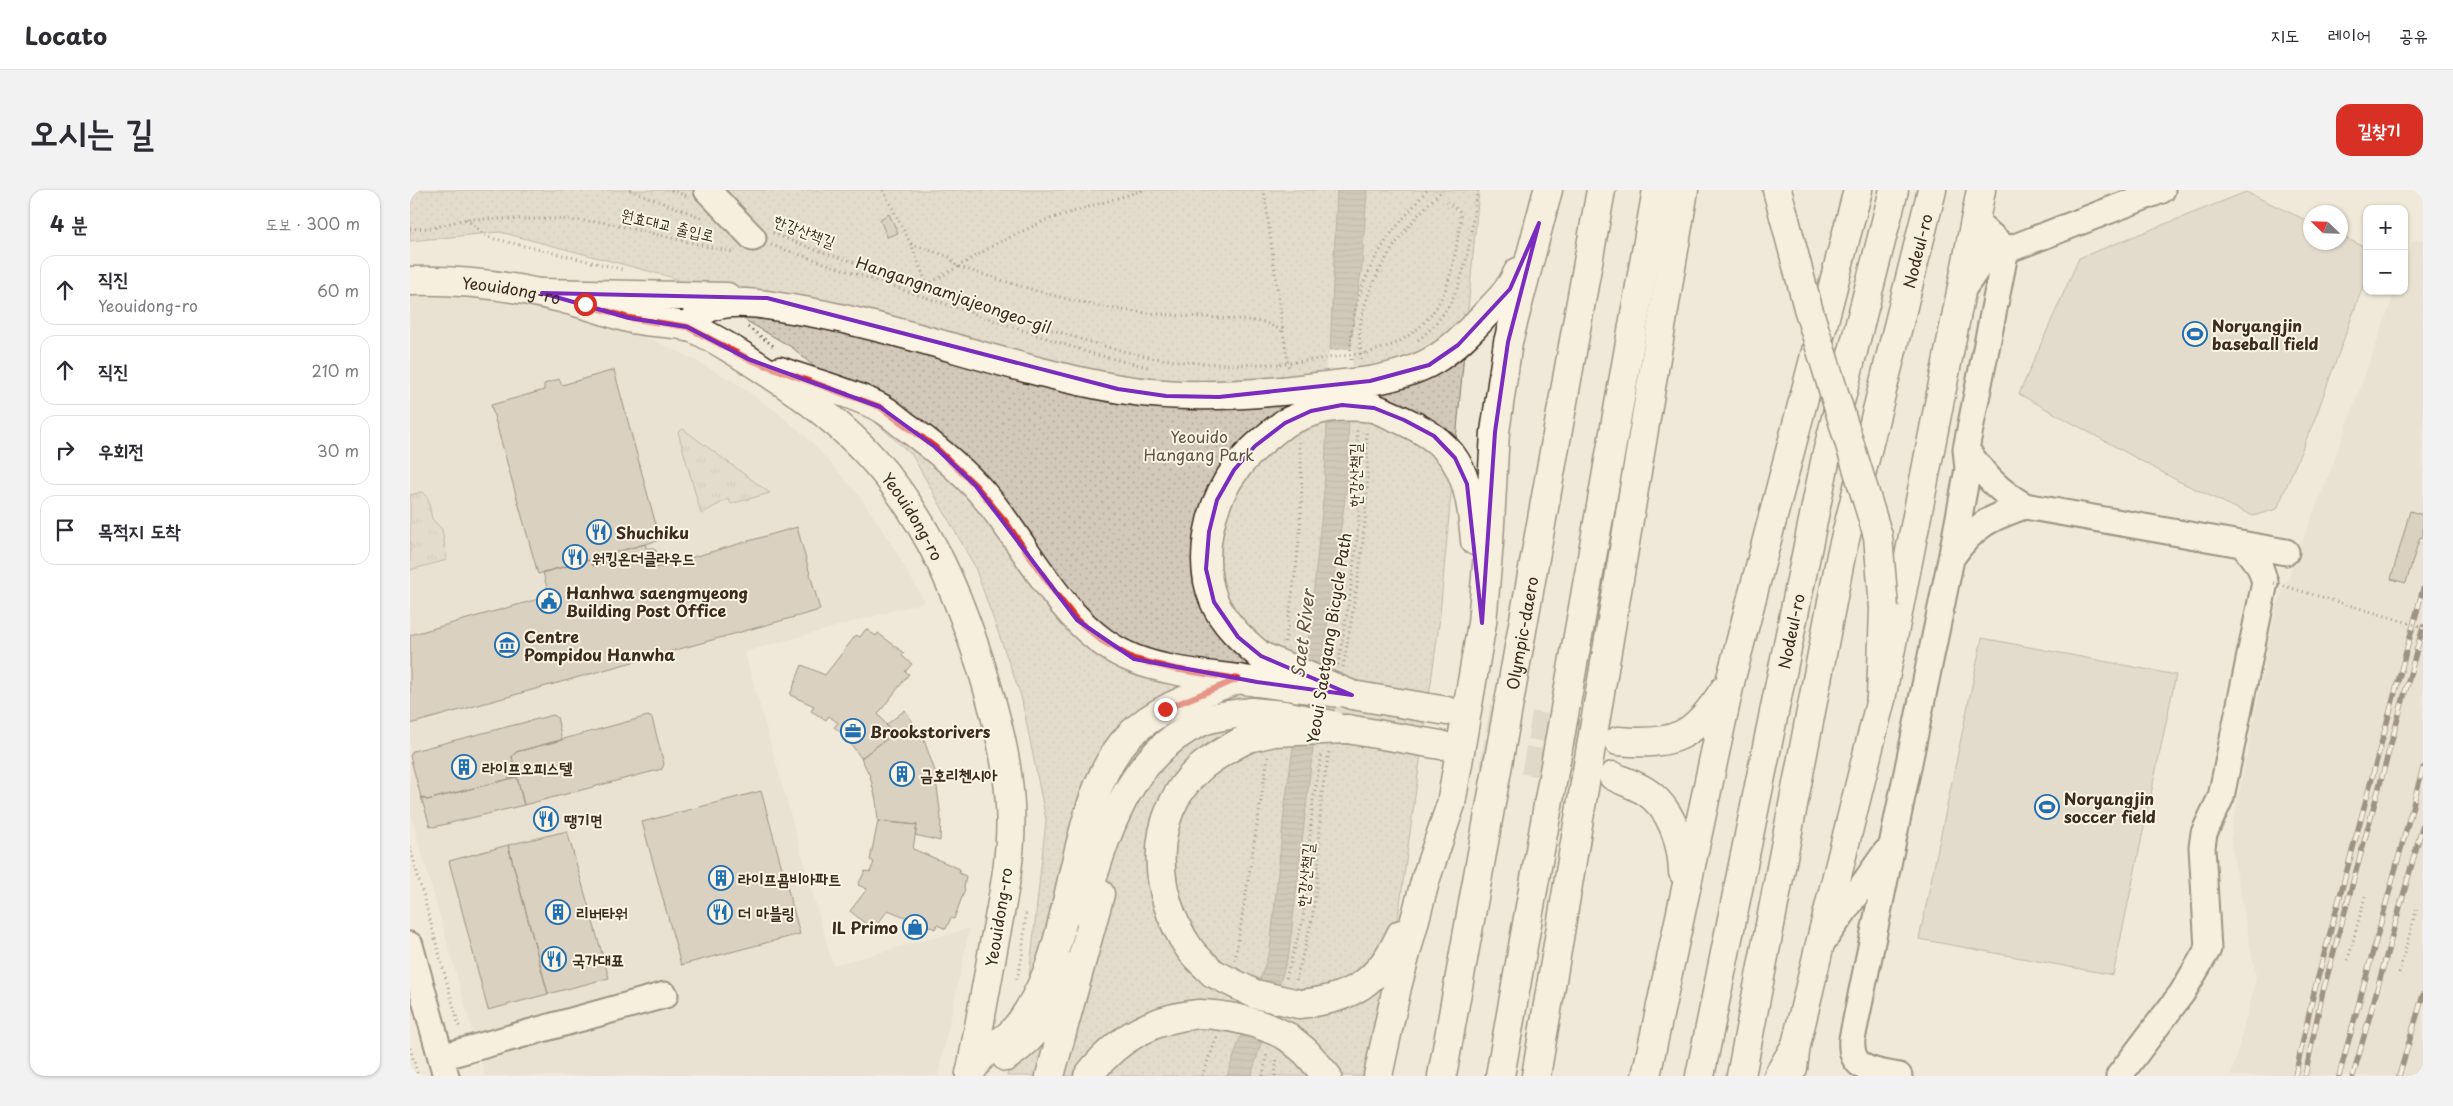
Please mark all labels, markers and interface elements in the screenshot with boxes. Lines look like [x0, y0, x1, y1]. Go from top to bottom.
text: Locato [25, 17, 107, 53]
text: 지도 [2271, 21, 2300, 48]
text: 레이어 [2328, 21, 2371, 48]
text: 공유 [2399, 21, 2428, 48]
text: 오시는 길 [30, 104, 154, 157]
button: 길찾기 [2336, 104, 2423, 156]
street label: 원효대교 출입로 [619, 202, 717, 246]
north arrow [2303, 205, 2348, 250]
map controls [2363, 205, 2408, 295]
button: + [2363, 205, 2408, 250]
text: 4 분 [50, 207, 88, 239]
street label: 한강산책길 [771, 207, 839, 253]
text: 도보 · 300 m [266, 211, 360, 235]
street label: Nodeul-ro [1896, 211, 1938, 291]
street label: Hangangnamjajeongeo-gil [853, 249, 1055, 339]
button: − [2363, 250, 2408, 295]
text: 직진 [98, 264, 129, 292]
street label: Yeouidong-ro [461, 270, 563, 310]
icon: ahead [51, 276, 79, 304]
text: 60 m [317, 278, 359, 302]
text: Yeouidong-ro [98, 293, 198, 317]
route start [574, 293, 597, 316]
place label: Noryangjin baseball field [2212, 313, 2319, 355]
sports icon: Noryangjin baseball field [2182, 321, 2208, 347]
icon: ahead [51, 356, 79, 384]
text: 직진 [98, 356, 129, 384]
text: 210 m [311, 358, 359, 382]
park label: Yeouido Hangang Park [1144, 424, 1254, 466]
icon: right [51, 436, 79, 464]
text: 우회전 [98, 436, 144, 464]
text: 30 m [317, 438, 359, 462]
street label: 한강산책길 [1342, 443, 1366, 507]
street label: Yeouidong-ro [877, 467, 950, 564]
icon: arrive [51, 516, 79, 544]
text: 목적지 도착 [98, 516, 181, 544]
restaurant icon: Shuchiku [586, 519, 612, 545]
place label: Shuchiku [616, 520, 689, 544]
street label: Yeoui Saetgang Bicycle Path [1299, 531, 1357, 745]
restaurant icon: 워킹온더클라우드 [562, 544, 588, 570]
place label: 워킹온더클라우드 [592, 545, 695, 569]
street label: Olympic-daero [1500, 574, 1543, 692]
place label: Hanhwa saengmyeong Building Post Office [566, 580, 748, 622]
water label: Saet River [1283, 586, 1321, 680]
public building icon: Hanhwa saengmyeong Building Post Office [536, 588, 562, 614]
street label: Nodeul-ro [1771, 591, 1810, 671]
place label: Centre Pompidou Hanwha [524, 624, 675, 666]
museum icon: Centre Pompidou Hanwha [494, 632, 520, 658]
route end [1154, 698, 1177, 721]
office icon: Brookstorivers [840, 718, 866, 744]
place label: Brookstorivers [870, 719, 991, 743]
building icon: 라이프오피스텔 [451, 754, 477, 780]
place label: 라이프오피스텔 [482, 755, 573, 779]
building icon: 금호리첸시아 [889, 761, 915, 787]
place label: 금호리첸시아 [920, 762, 997, 786]
place label: Noryangjin soccer field [2064, 786, 2156, 828]
sports icon: Noryangjin soccer field [2034, 794, 2060, 820]
restaurant icon: 땡기면 [533, 806, 559, 832]
place label: 땡기면 [564, 807, 603, 831]
street label: 한강산책길 [1289, 842, 1319, 908]
building icon: 라이프콤비아파트 [708, 865, 734, 891]
place label: 라이프콤비아파트 [738, 866, 841, 890]
street label: Yeouidong-ro [978, 866, 1018, 968]
building icon: 리버타워 [545, 899, 571, 925]
restaurant icon: 더 마블링 [707, 899, 733, 925]
place label: 리버타워 [576, 900, 628, 924]
place label: 더 마블링 [738, 900, 795, 924]
shop icon: IL Primo [902, 914, 928, 940]
place label: IL Primo [832, 915, 898, 939]
restaurant icon: 국가대표 [541, 946, 567, 972]
place label: 국가대표 [572, 947, 624, 971]

